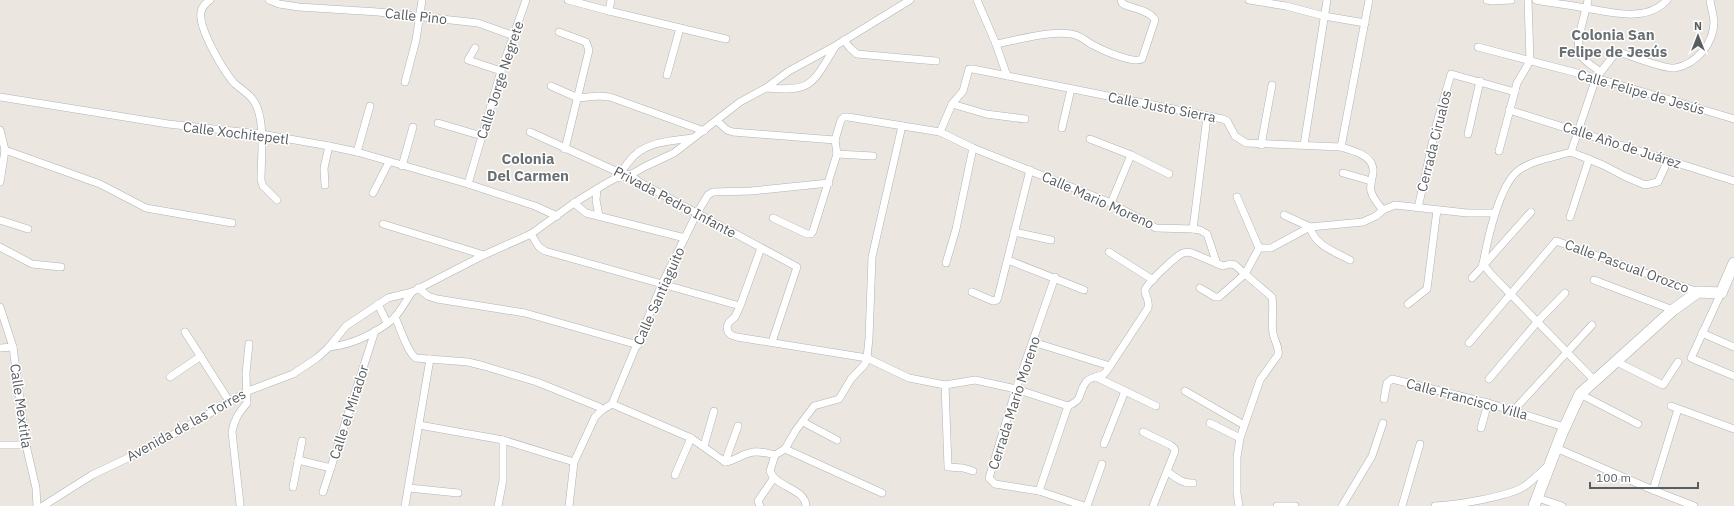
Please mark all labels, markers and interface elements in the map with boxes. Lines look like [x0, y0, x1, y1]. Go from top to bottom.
street label: Calle Pino [384, 4, 448, 28]
north arrow [1678, 16, 1718, 56]
street label: Calle Jorge Negrete [472, 18, 528, 141]
text: N [1694, 19, 1702, 33]
district label: Colonia San Felipe de Jesús [1559, 25, 1668, 61]
street label: Calle Felipe de Jesús [1575, 65, 1707, 119]
street label: Calle Justo Sierra [1107, 88, 1218, 126]
street label: Cerrada Cirualos [1413, 88, 1455, 194]
street label: Calle Año de Juárez [1560, 117, 1684, 173]
street label: Calle Xochitepetl [182, 118, 290, 148]
district label: Colonia Del Carmen [487, 149, 569, 185]
street label: Privada Pedro Infante [611, 162, 740, 242]
street label: Calle Mario Moreno [1039, 167, 1157, 233]
street label: Calle Pascual Orozco [1562, 235, 1692, 297]
street label: Calle Santiaguito [629, 244, 689, 348]
street label: Cerrada Mario Moreno [984, 334, 1044, 472]
street label: Calle Mextitla [6, 363, 36, 450]
street label: Calle el Mirador [325, 363, 373, 461]
street label: Calle Francisco Villa [1404, 374, 1530, 424]
street label: Avenida de las Torres [123, 385, 249, 465]
scale bar [1590, 464, 1698, 490]
text: 100 m [1596, 470, 1631, 485]

